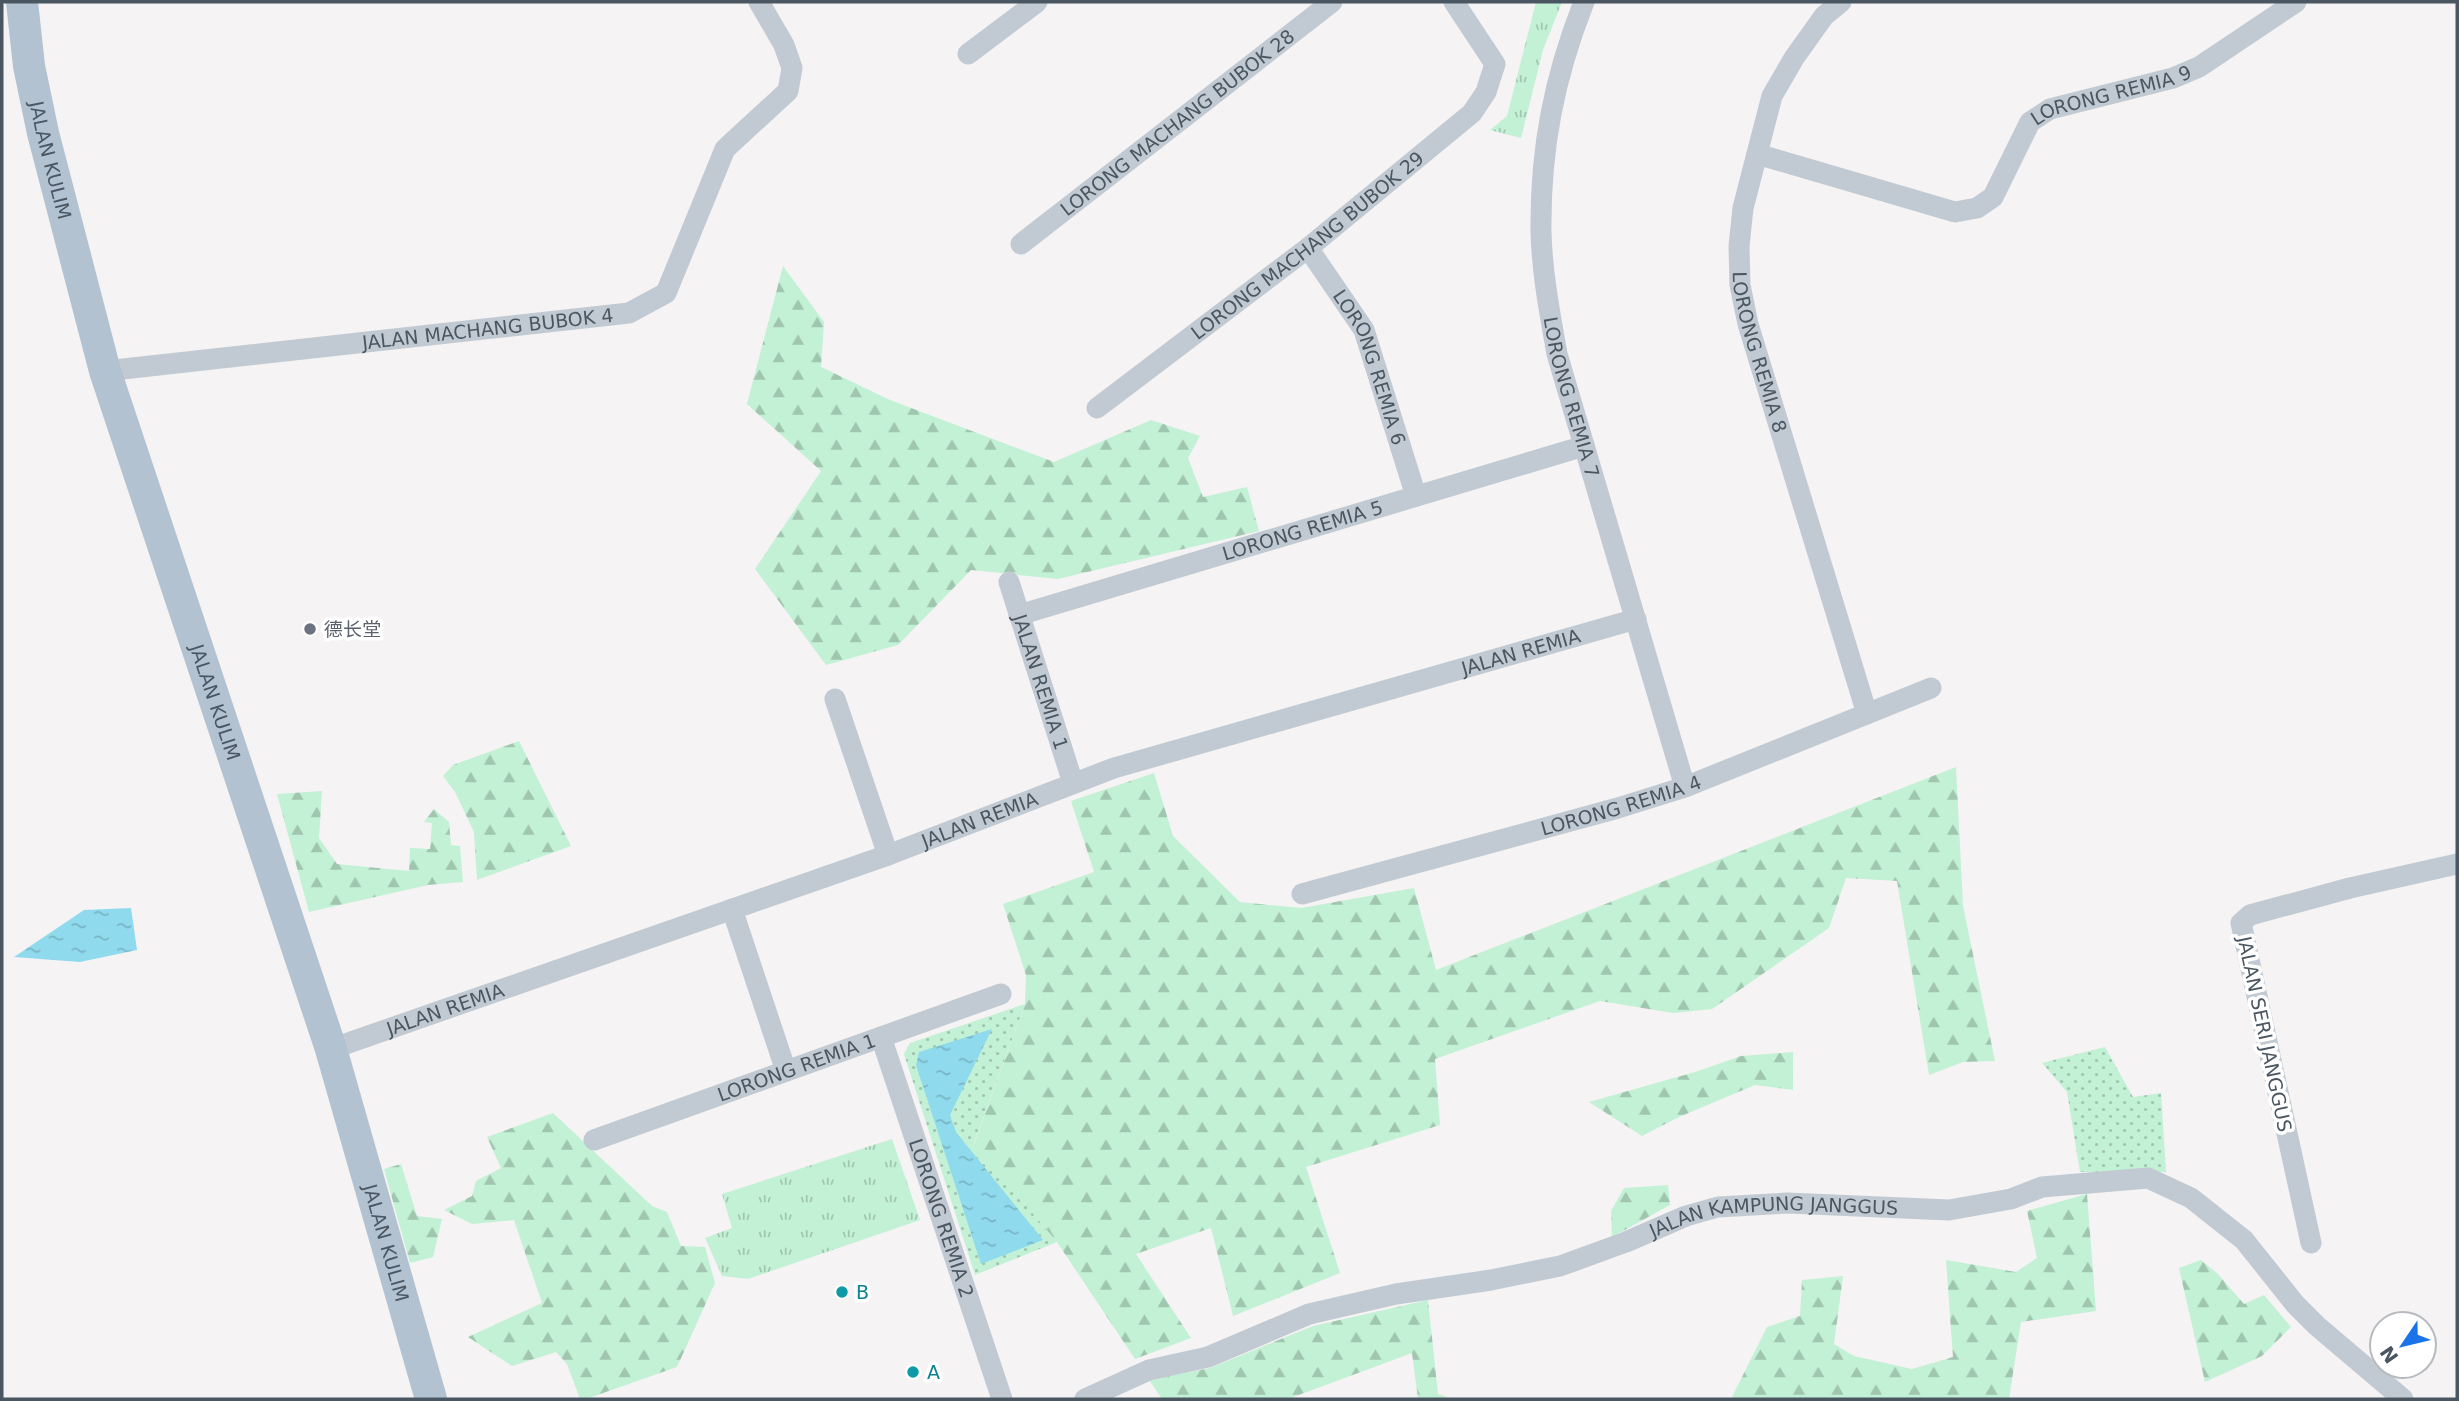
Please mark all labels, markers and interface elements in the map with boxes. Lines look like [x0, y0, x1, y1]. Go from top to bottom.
street label: LORONG MACHANG BUBOK 28 [1056, 25, 1298, 220]
street label: LORONG REMIA 9 [2027, 61, 2195, 130]
street label: JALAN KULIM [25, 98, 76, 222]
street label: LORONG MACHANG BUBOK 29 [1187, 147, 1428, 344]
street label: LORONG REMIA 8 [1728, 271, 1791, 435]
street label: LORONG REMIA 6 [1329, 285, 1410, 448]
street label: JALAN MACHANG BUBOK 4 [360, 304, 614, 354]
street label: LORONG REMIA 7 [1540, 315, 1604, 480]
street label: LORONG REMIA 5 [1220, 496, 1385, 565]
street label: JALAN REMIA 1 [1009, 611, 1073, 753]
place label: 德长堂 [324, 618, 381, 640]
marker: 德长堂 [302, 621, 318, 637]
street label: JALAN REMIA [1458, 624, 1583, 680]
street label: JALAN KULIM [186, 640, 245, 763]
street label: LORONG REMIA 4 [1538, 771, 1704, 840]
street label: JALAN REMIA [917, 787, 1041, 852]
street label: JALAN SERI JANGGUS [2233, 933, 2296, 1134]
street label: JALAN REMIA [383, 979, 507, 1040]
street label: LORONG REMIA 1 [714, 1029, 878, 1106]
street label: LORONG REMIA 2 [905, 1136, 978, 1301]
street label: JALAN KULIM [359, 1181, 414, 1304]
street label: JALAN KAMPUNG JANGGUS [1645, 1192, 1898, 1242]
place label: B [856, 1281, 869, 1303]
marker: B [834, 1284, 850, 1300]
north arrow [2368, 1310, 2438, 1380]
text: N [2376, 1342, 2403, 1368]
place label: A [927, 1361, 940, 1383]
marker: A [905, 1364, 921, 1380]

